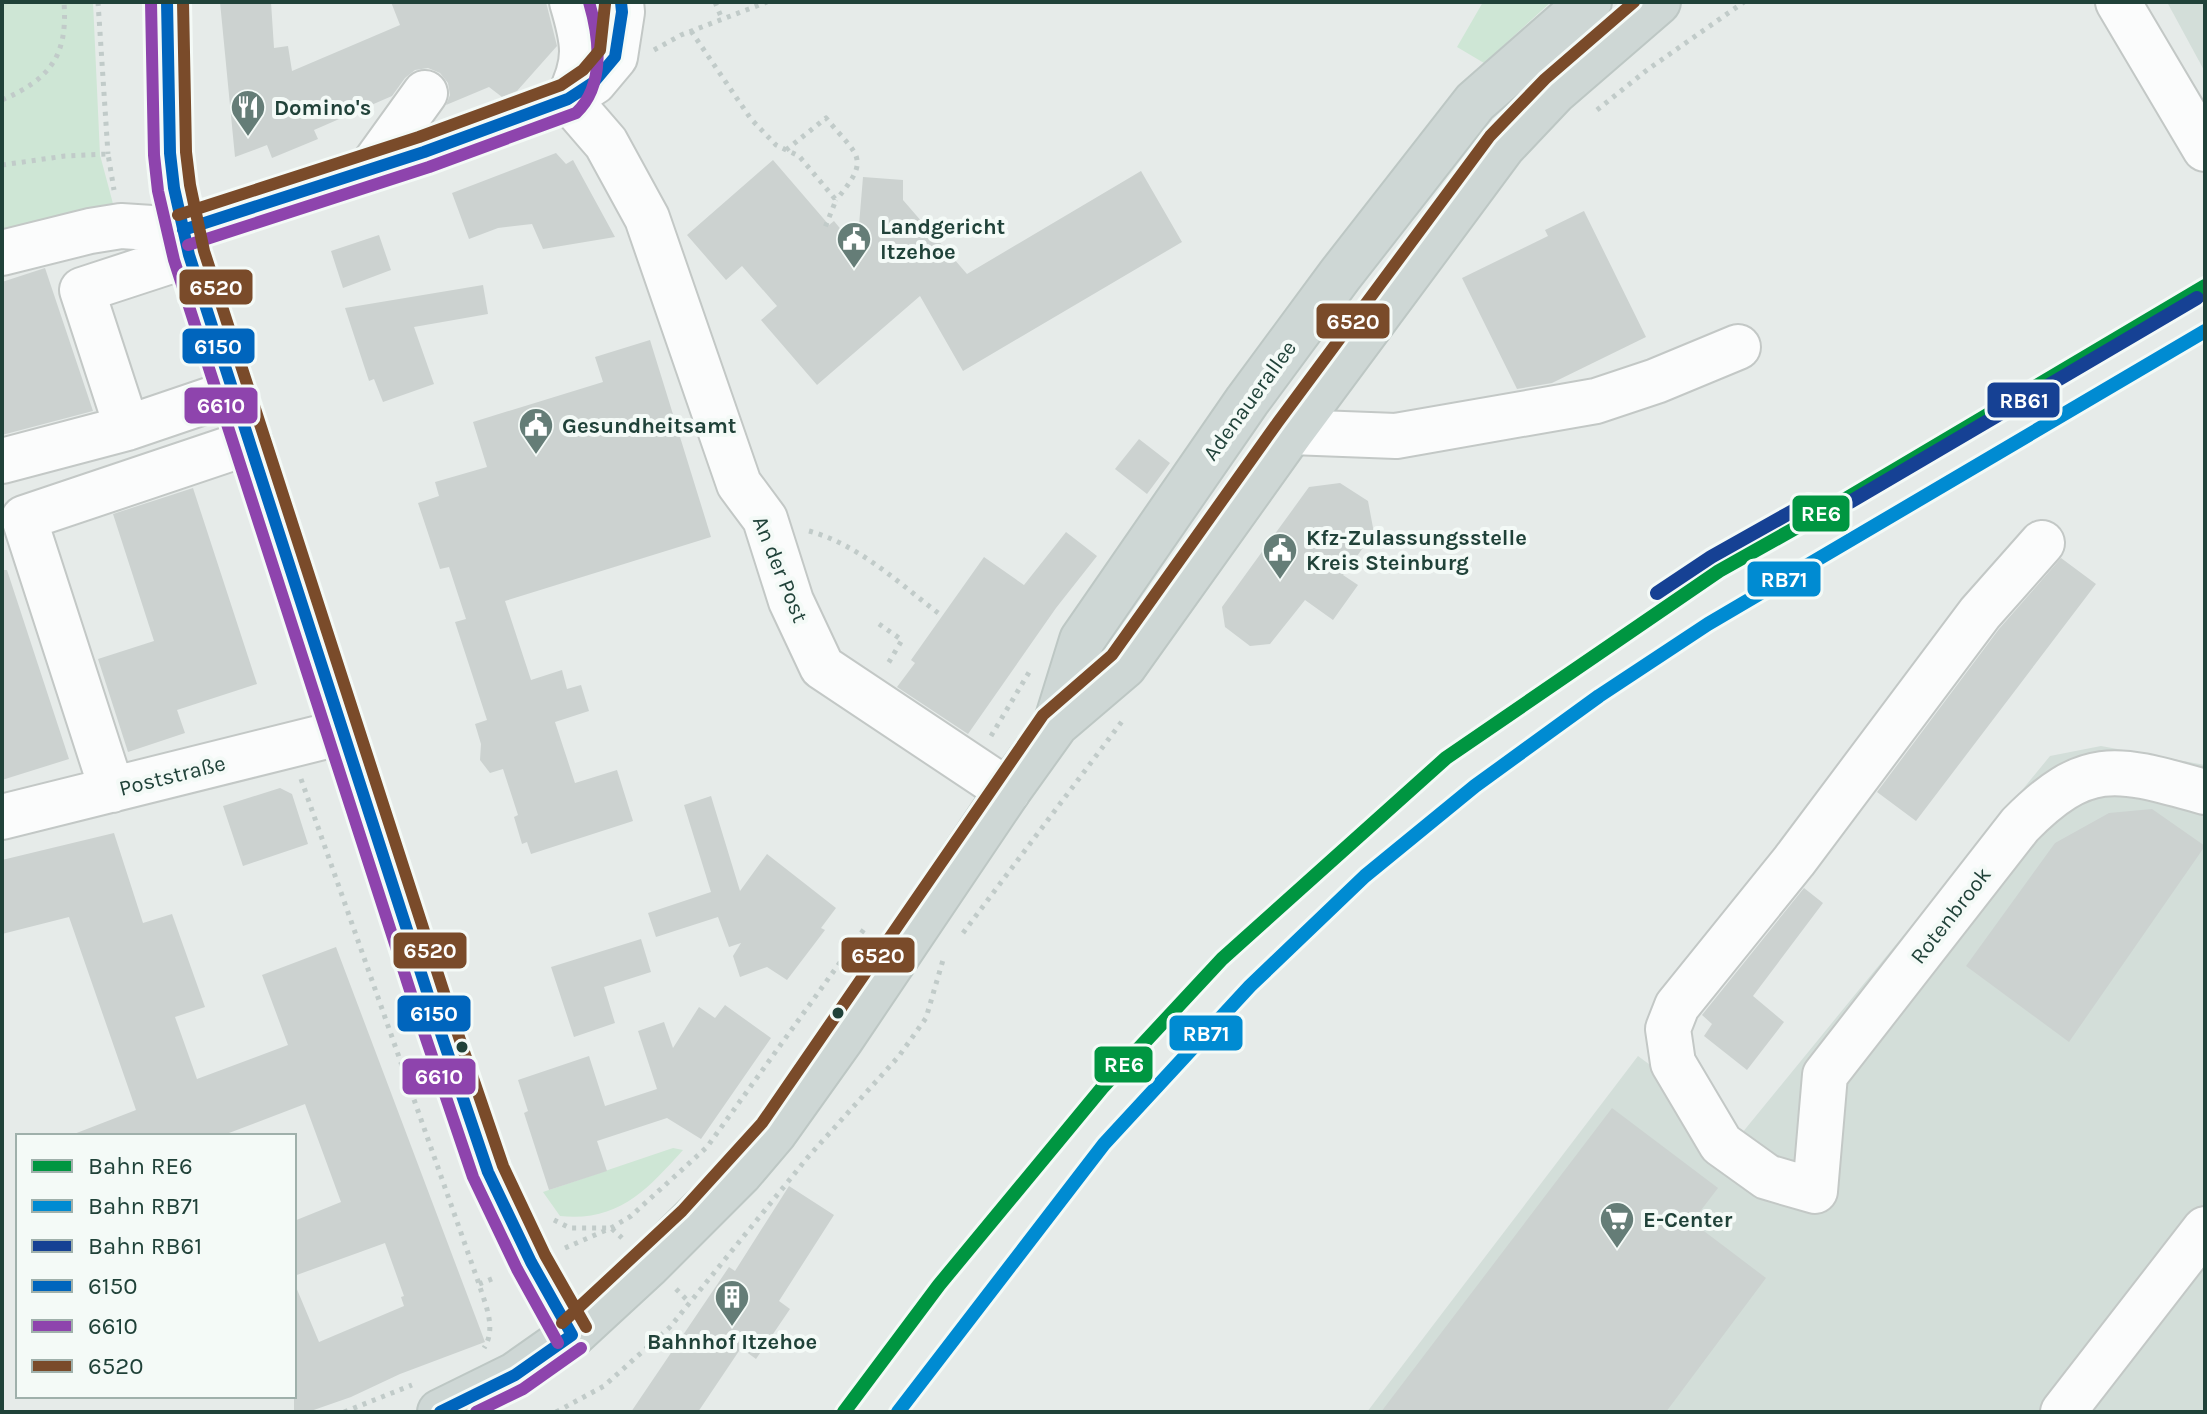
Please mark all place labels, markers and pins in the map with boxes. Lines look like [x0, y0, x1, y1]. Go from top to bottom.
restaurant icon: Domino's [229, 88, 267, 138]
place label: Domino's [274, 95, 371, 121]
place label: Landgericht Itzehoe [880, 214, 1006, 265]
public building icon: Landgericht Itzehoe [835, 220, 873, 270]
public building icon: Gesundheitsamt [517, 406, 555, 456]
place label: Gesundheitsamt [562, 413, 737, 439]
place label: Kfz-Zulassungsstelle Kreis Steinburg [1306, 525, 1527, 576]
public building icon: Kfz-Zulassungsstelle Kreis Steinburg [1261, 531, 1299, 581]
unlabelled marker [830, 1005, 846, 1021]
unlabelled marker [454, 1039, 470, 1055]
supermarket icon: E-Center [1598, 1200, 1636, 1250]
place label: E-Center [1643, 1207, 1733, 1233]
building icon: Bahnhof Itzehoe [713, 1278, 751, 1328]
place label: Bahnhof Itzehoe [647, 1329, 817, 1355]

